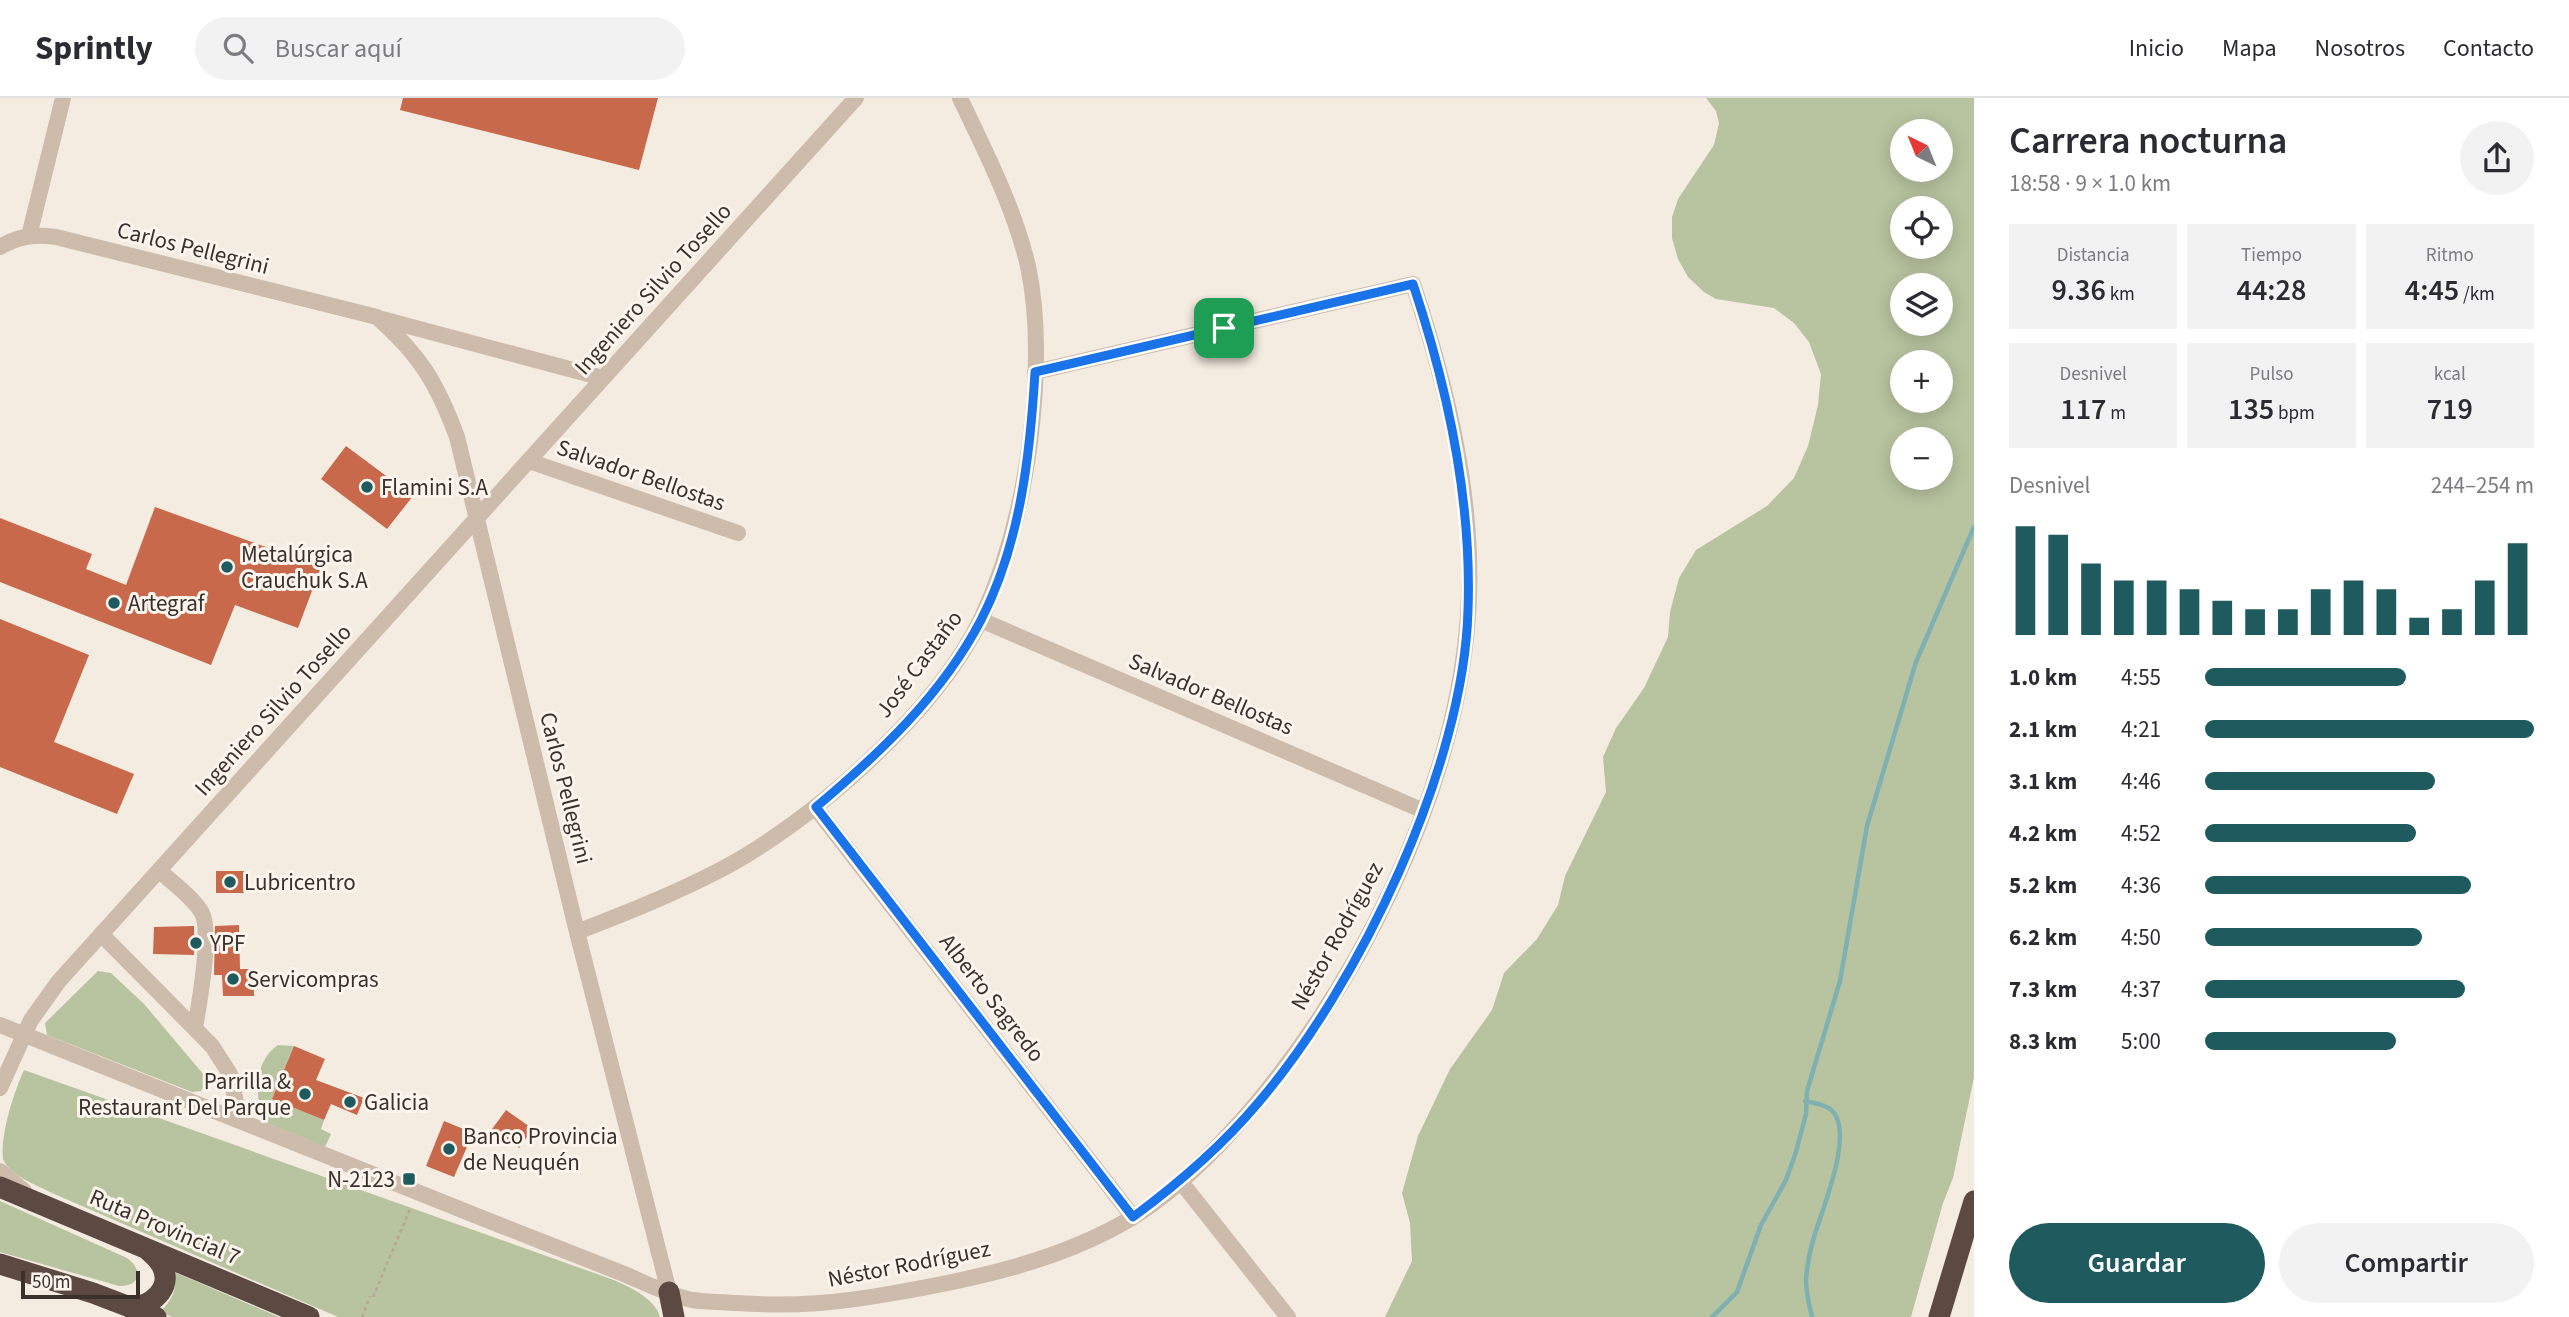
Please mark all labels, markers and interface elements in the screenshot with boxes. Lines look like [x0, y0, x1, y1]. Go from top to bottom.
search box [195, 17, 685, 80]
text: Sprintly [35, 25, 153, 72]
icon: search [219, 29, 257, 67]
text: Buscar aquí [275, 30, 402, 67]
text: Inicio [2129, 31, 2184, 66]
text: Mapa [2222, 31, 2277, 66]
text: Nosotros [2315, 31, 2405, 66]
text: Contacto [2443, 31, 2534, 66]
text: Carrera nocturna [2009, 114, 2287, 168]
north arrow [1890, 119, 1953, 182]
map controls [1890, 119, 1953, 490]
button: share [2460, 121, 2534, 195]
text: 18:58 · 9 × 1.0 km [2009, 167, 2171, 200]
street label: Ingeniero Silvio Tosello [567, 196, 739, 382]
button: locate [1890, 196, 1953, 259]
street label: Carlos Pellegrini [114, 213, 272, 283]
text: Distancia [2057, 242, 2130, 269]
text: Tiempo [2241, 242, 2302, 269]
text: Ritmo [2426, 242, 2474, 269]
text: 9.36 [2051, 269, 2106, 312]
text: 44:28 [2237, 269, 2306, 312]
text: 4:45 [2405, 269, 2459, 312]
button: layers [1890, 273, 1953, 336]
text: km [2106, 281, 2135, 308]
text: /km [2459, 281, 2495, 308]
pin [1194, 298, 1254, 358]
icon: arrive [1205, 309, 1243, 347]
button: + [1890, 350, 1953, 413]
text: Desnivel [2060, 361, 2127, 388]
text: Pulso [2249, 361, 2294, 388]
text: kcal [2434, 361, 2466, 388]
text: 117 [2060, 388, 2106, 431]
text: 135 [2228, 388, 2274, 431]
text: 719 [2427, 388, 2473, 431]
text: m [2106, 400, 2126, 427]
text: bpm [2274, 400, 2315, 427]
button: − [1890, 427, 1953, 490]
street label: Salvador Bellostas [552, 431, 730, 519]
text: Desnivel [2009, 469, 2090, 502]
text: 244–254 m [2431, 469, 2534, 502]
place label: Flamini S.A [381, 471, 488, 504]
marker: Flamini S.A [359, 479, 375, 495]
place label: Metalúrgica Crauchuk S.A [241, 538, 368, 597]
marker: Metalúrgica Crauchuk S.A [219, 559, 235, 575]
place label: Artegraf [128, 587, 206, 620]
marker: Artegraf [106, 595, 122, 611]
street label: José Castaño [868, 603, 970, 725]
street label: Ingeniero Silvio Tosello [187, 617, 359, 803]
street label: Salvador Bellostas [1123, 644, 1299, 744]
text: 1.0 km [2009, 661, 2077, 694]
text: 4:55 [2121, 661, 2161, 694]
street label: Carlos Pellegrini [531, 709, 601, 867]
text: 2.1 km [2009, 713, 2077, 746]
text: 4:21 [2121, 713, 2161, 746]
text: 3.1 km [2009, 765, 2077, 798]
text: 4:46 [2121, 765, 2161, 798]
text: 4.2 km [2009, 817, 2077, 850]
text: 4:52 [2121, 817, 2161, 850]
street label: Néstor Rodríguez [1283, 856, 1392, 1016]
place label: Lubricentro [244, 866, 356, 899]
text: 5.2 km [2009, 869, 2077, 902]
text: 4:36 [2121, 869, 2161, 902]
marker: Lubricentro [222, 874, 238, 890]
text: 6.2 km [2009, 921, 2077, 954]
text: 4:50 [2121, 921, 2161, 954]
place label: YPF [209, 927, 245, 960]
street label: Alberto Sagredo [931, 927, 1053, 1069]
marker: YPF [188, 935, 204, 951]
place label: Servicompras [247, 963, 379, 996]
marker: Servicompras [225, 971, 241, 987]
text: 7.3 km [2009, 973, 2077, 1006]
text: 4:37 [2121, 973, 2161, 1006]
text: 8.3 km [2009, 1025, 2077, 1058]
text: 5:00 [2121, 1025, 2161, 1058]
place label: Parrilla & Restaurant Del Parque [78, 1065, 291, 1124]
marker: Parrilla & Restaurant Del Parque [297, 1086, 313, 1102]
place label: Galicia [364, 1086, 429, 1119]
marker: Galicia [342, 1094, 358, 1110]
place label: Banco Provincia de Neuquén [463, 1120, 618, 1179]
marker: Banco Provincia de Neuquén [441, 1141, 457, 1157]
place label: N-2123 [327, 1163, 395, 1196]
marker: N-2123 [401, 1171, 417, 1187]
street label: Ruta Provincial 7 [85, 1180, 245, 1274]
button: Guardar [2009, 1223, 2265, 1303]
button: Compartir [2279, 1223, 2534, 1303]
street label: Néstor Rodríguez [825, 1232, 993, 1296]
scale bar [21, 1268, 140, 1300]
text: 50 m [32, 1269, 70, 1296]

